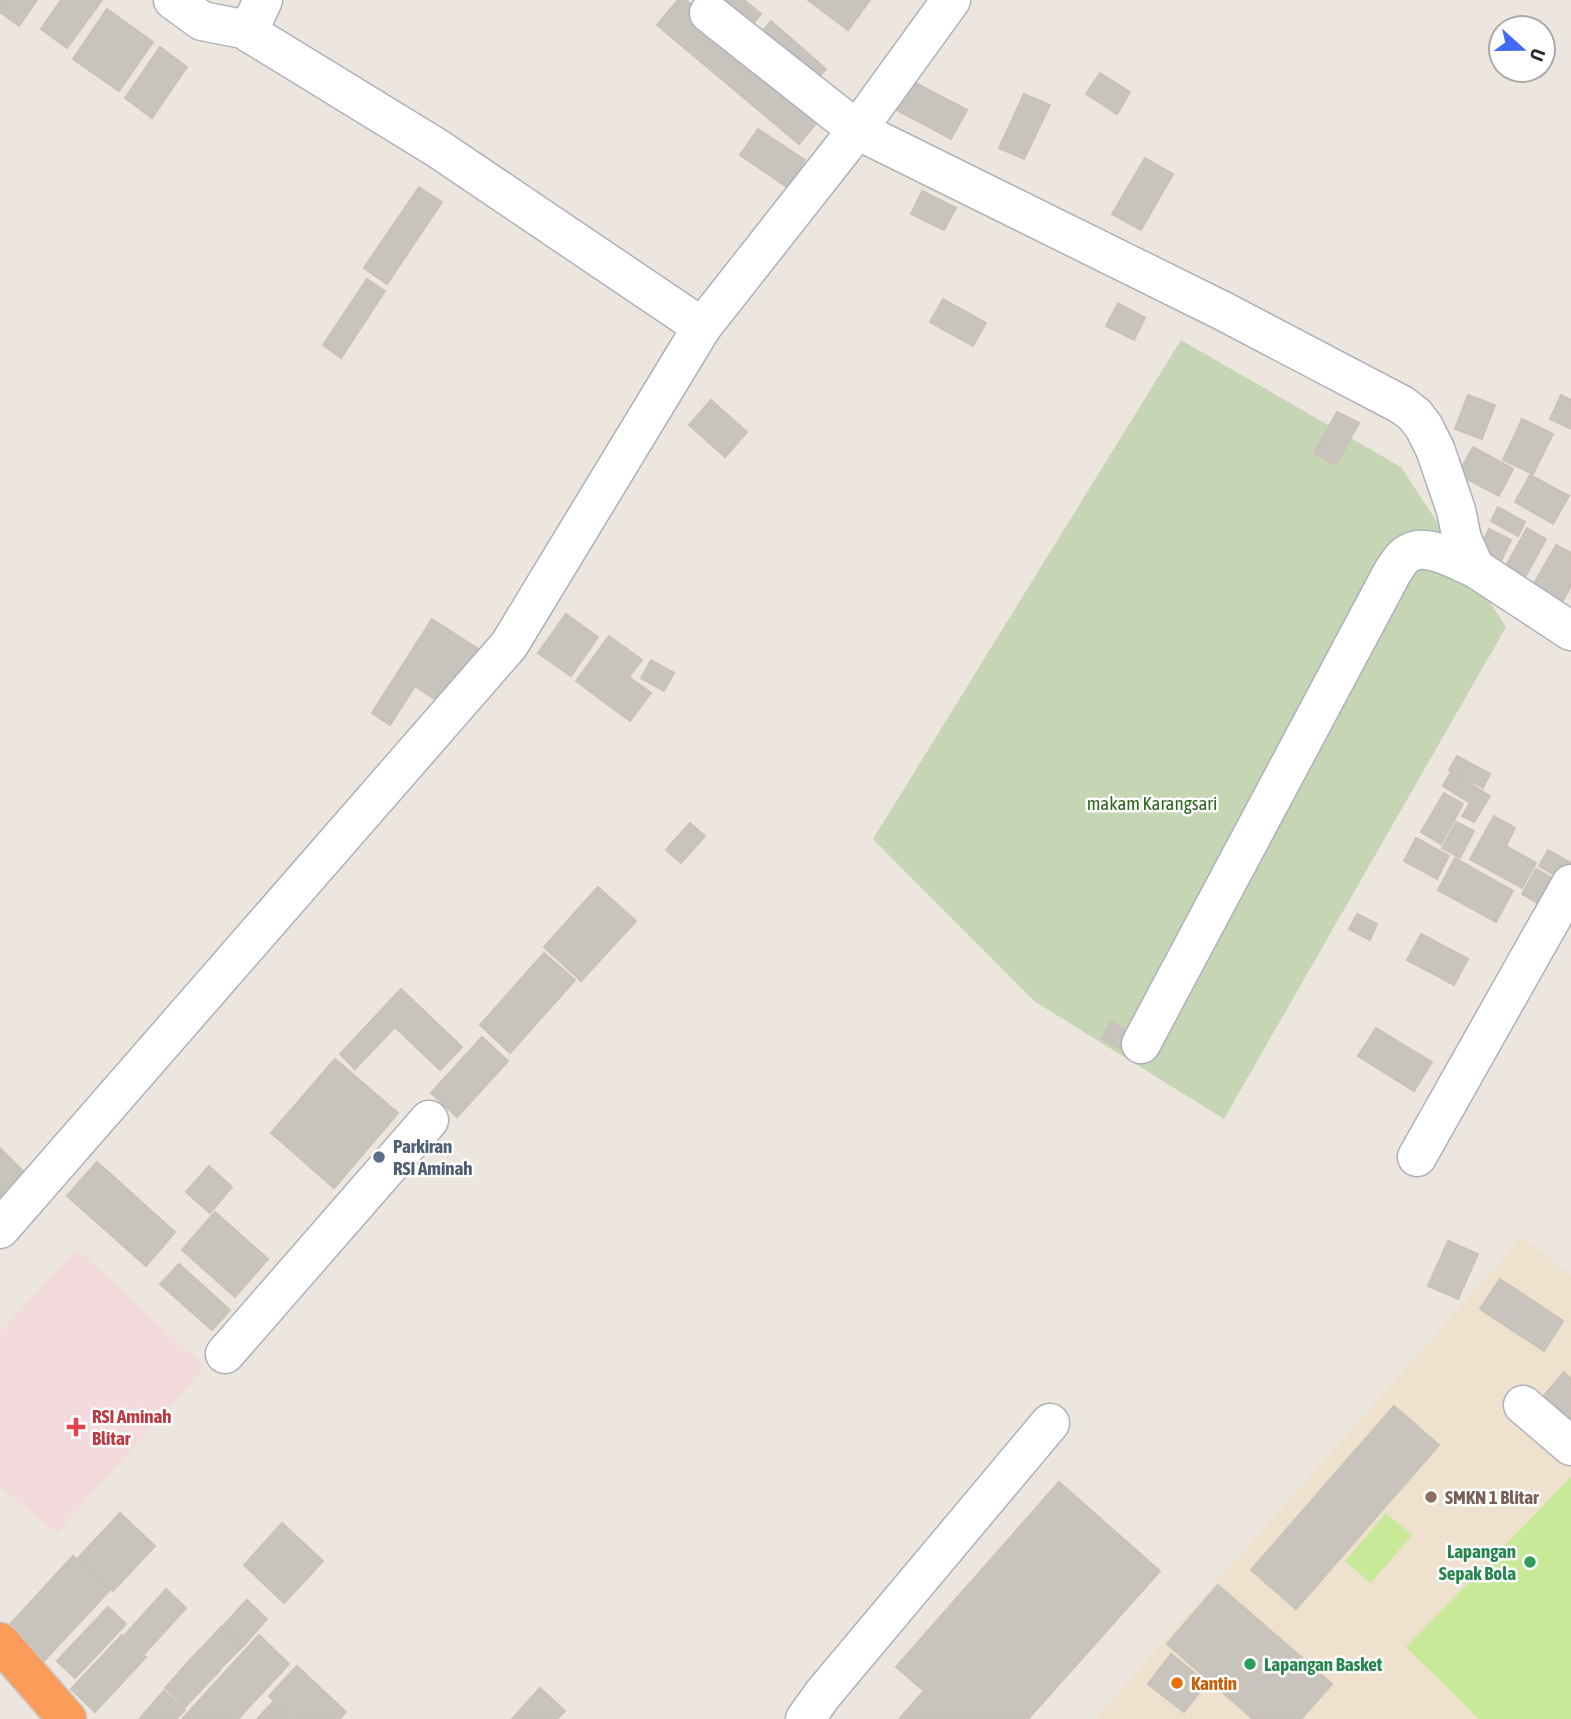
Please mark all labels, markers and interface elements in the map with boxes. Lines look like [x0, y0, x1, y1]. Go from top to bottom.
north arrow [1487, 14, 1557, 84]
text: U [1526, 46, 1550, 64]
park label: makam Karangsari [1087, 792, 1217, 814]
place label: Parkiran RSI Aminah [393, 1135, 473, 1179]
marker: Parkiran RSI Aminah [371, 1149, 387, 1165]
place label: RSI Aminah Blitar [92, 1405, 172, 1449]
marker: RSI Aminah Blitar [66, 1417, 86, 1437]
place label: SMKN 1 Blitar [1445, 1486, 1539, 1508]
marker: SMKN 1 Blitar [1423, 1489, 1439, 1505]
place label: Lapangan Sepak Bola [1439, 1540, 1516, 1584]
marker: Lapangan Sepak Bola [1522, 1554, 1538, 1570]
place label: Lapangan Basket [1264, 1653, 1383, 1675]
marker: Lapangan Basket [1242, 1656, 1258, 1672]
place label: Kantin [1191, 1672, 1237, 1694]
marker: Kantin [1169, 1675, 1185, 1691]

